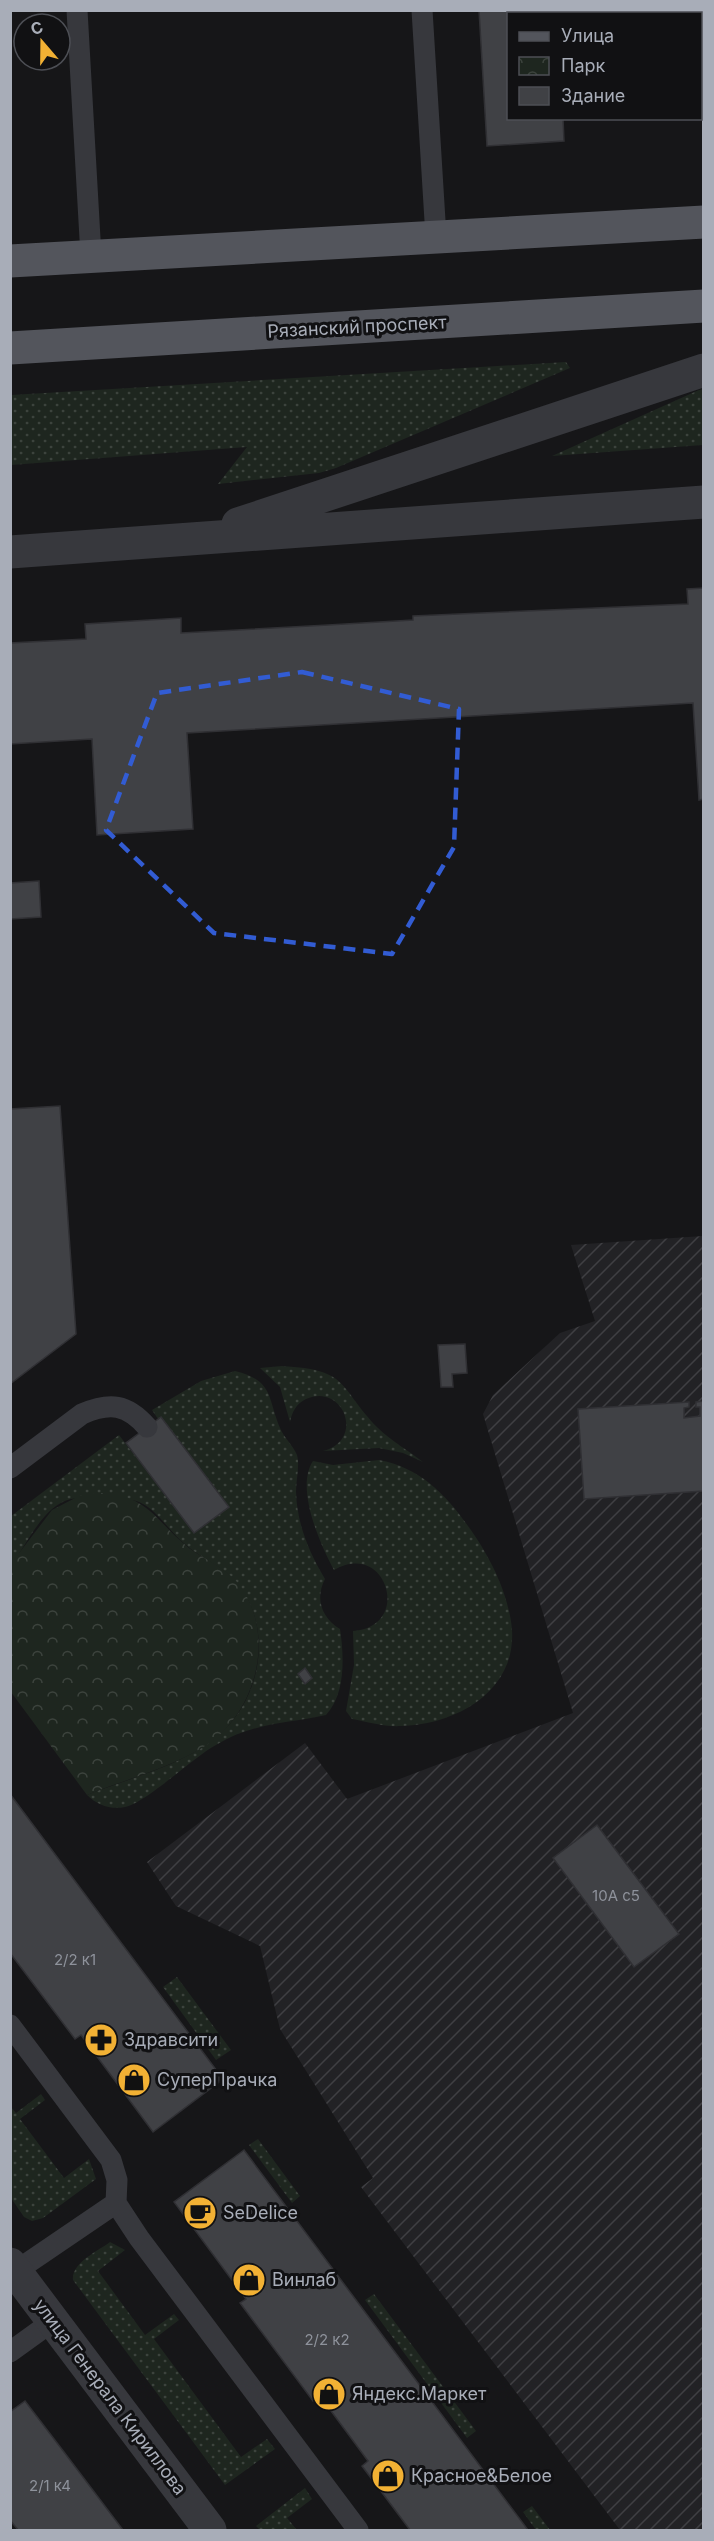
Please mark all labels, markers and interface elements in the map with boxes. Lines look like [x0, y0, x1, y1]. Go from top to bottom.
north arrow [12, 12, 72, 72]
legend [507, 12, 702, 120]
text: С [28, 16, 46, 39]
text: Улица [561, 25, 614, 46]
text: Парк [561, 55, 606, 76]
text: Здание [561, 85, 625, 106]
street label: Рязанский проспект [267, 311, 448, 342]
house number: 10А с5 [592, 1886, 640, 1905]
house number: 2/2 к1 [54, 1950, 96, 1969]
pharmacy icon: Здравсити [83, 2022, 119, 2058]
place label: Здравсити [124, 2029, 218, 2050]
shop icon: СуперПрачка [116, 2062, 152, 2098]
place label: СуперПрачка [157, 2069, 277, 2090]
cafe icon: SeDelice [182, 2195, 218, 2231]
place label: SeDelice [223, 2202, 298, 2223]
shop icon: Винлаб [231, 2262, 267, 2298]
place label: Винлаб [272, 2269, 336, 2290]
street label: улица Генерала Кириллова [30, 2295, 191, 2499]
house number: 2/2 к2 [304, 2330, 350, 2349]
shop icon: Яндекс.Маркет [311, 2376, 347, 2412]
place label: Яндекс.Маркет [352, 2383, 487, 2404]
shop icon: Красное&Белое [370, 2458, 406, 2494]
place label: Красное&Белое [411, 2465, 552, 2486]
house number: 2/1 к4 [29, 2476, 71, 2495]

